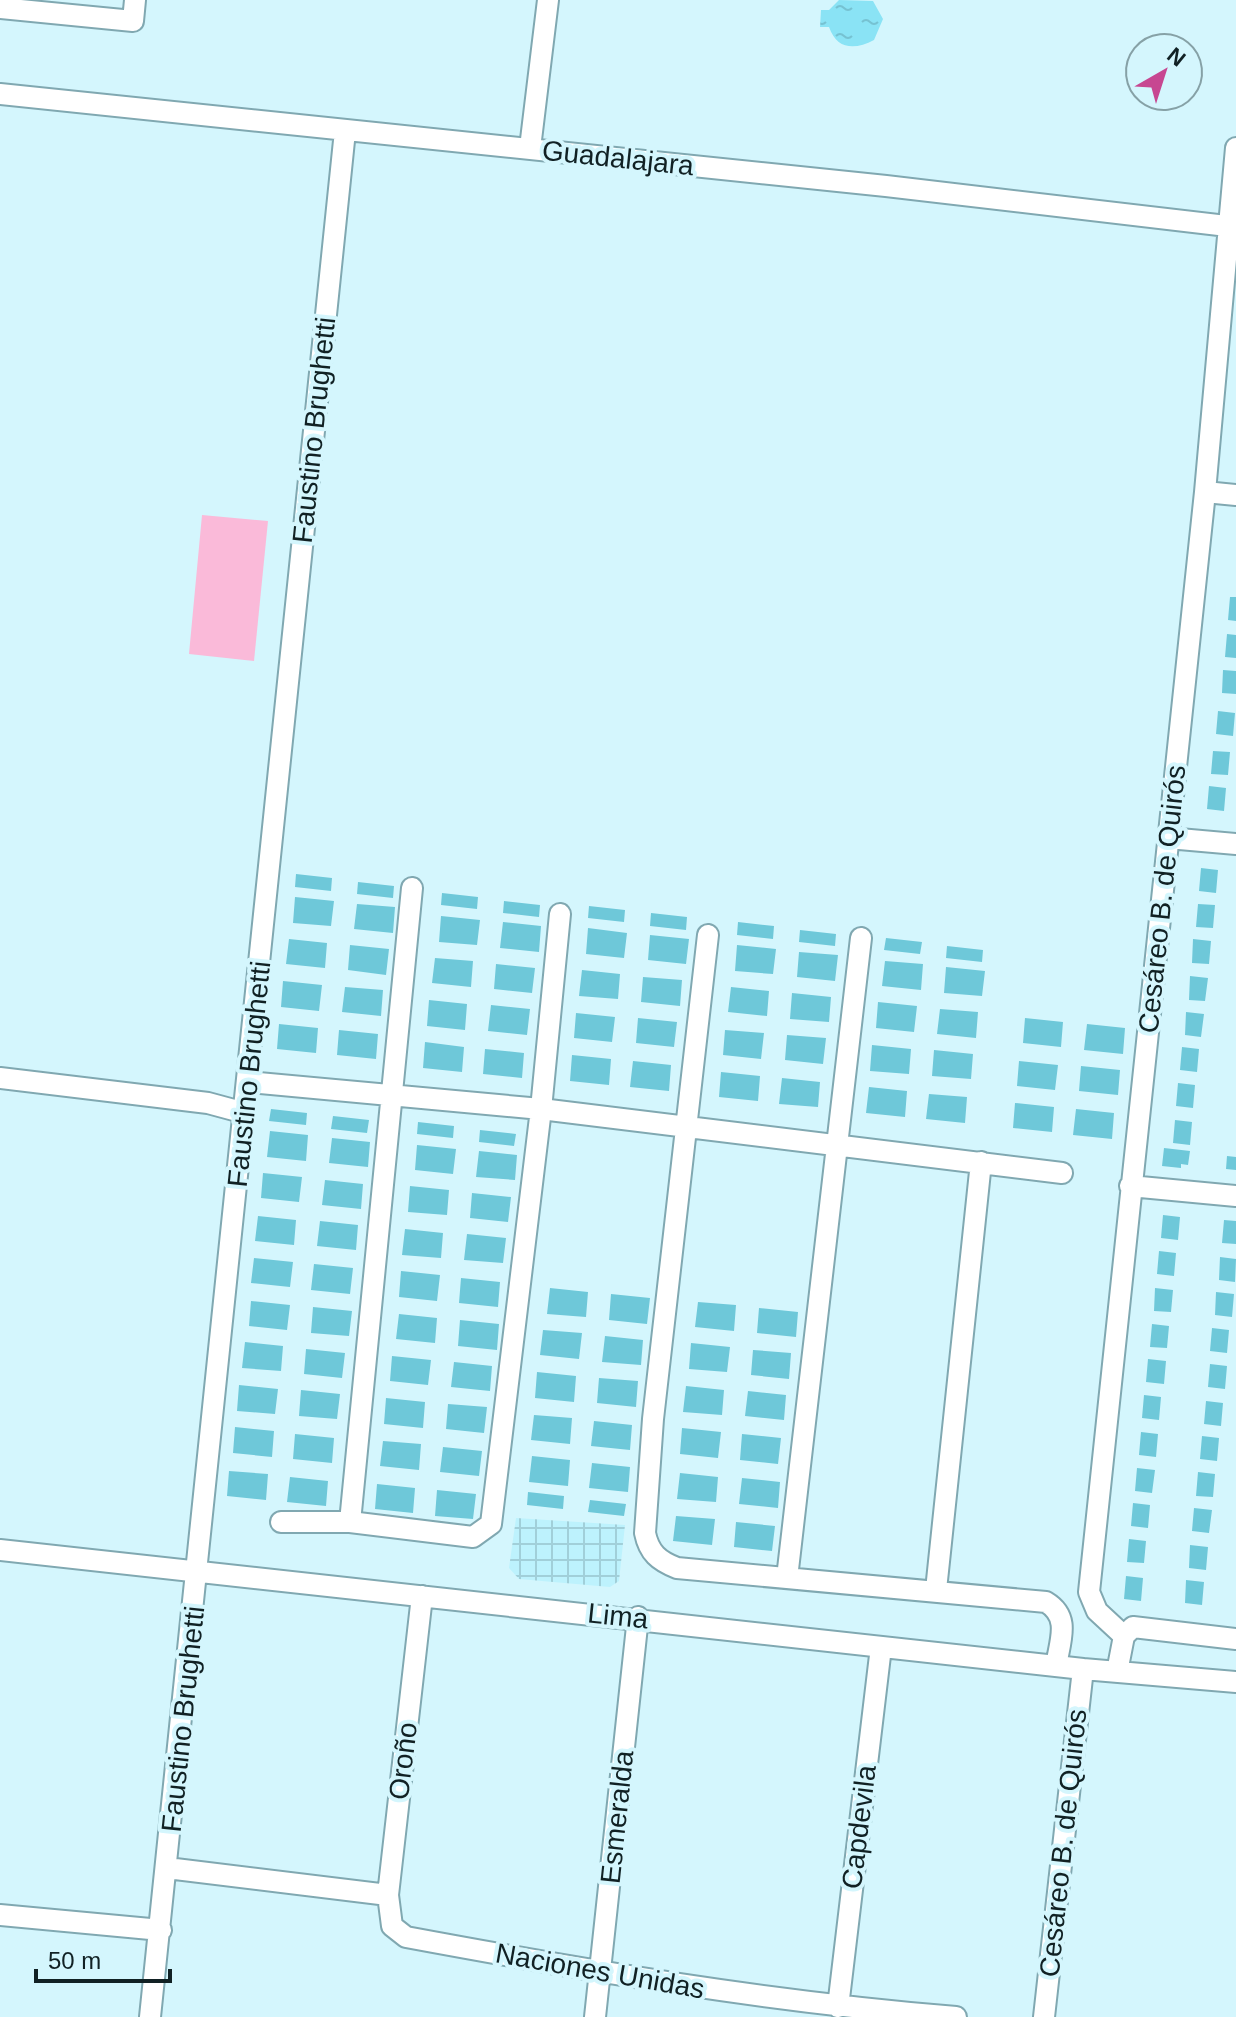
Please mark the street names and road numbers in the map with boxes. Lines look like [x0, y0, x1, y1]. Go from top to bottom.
street label: Guadalajara [541, 135, 696, 181]
street label: Faustino Brughetti [287, 315, 341, 545]
street label: Cesáreo B. de Quirós [1133, 763, 1191, 1035]
street label: Faustino Brughetti [222, 959, 276, 1189]
street label: Lima [586, 1597, 650, 1635]
street label: Faustino Brughetti [156, 1604, 210, 1834]
street label: Cesáreo B. de Quirós [1034, 1707, 1092, 1979]
street label: Oroño [383, 1720, 423, 1802]
street label: Esmeralda [595, 1748, 639, 1885]
street label: Capdevila [836, 1763, 882, 1891]
street label: Naciones Unidas [493, 1937, 707, 2005]

